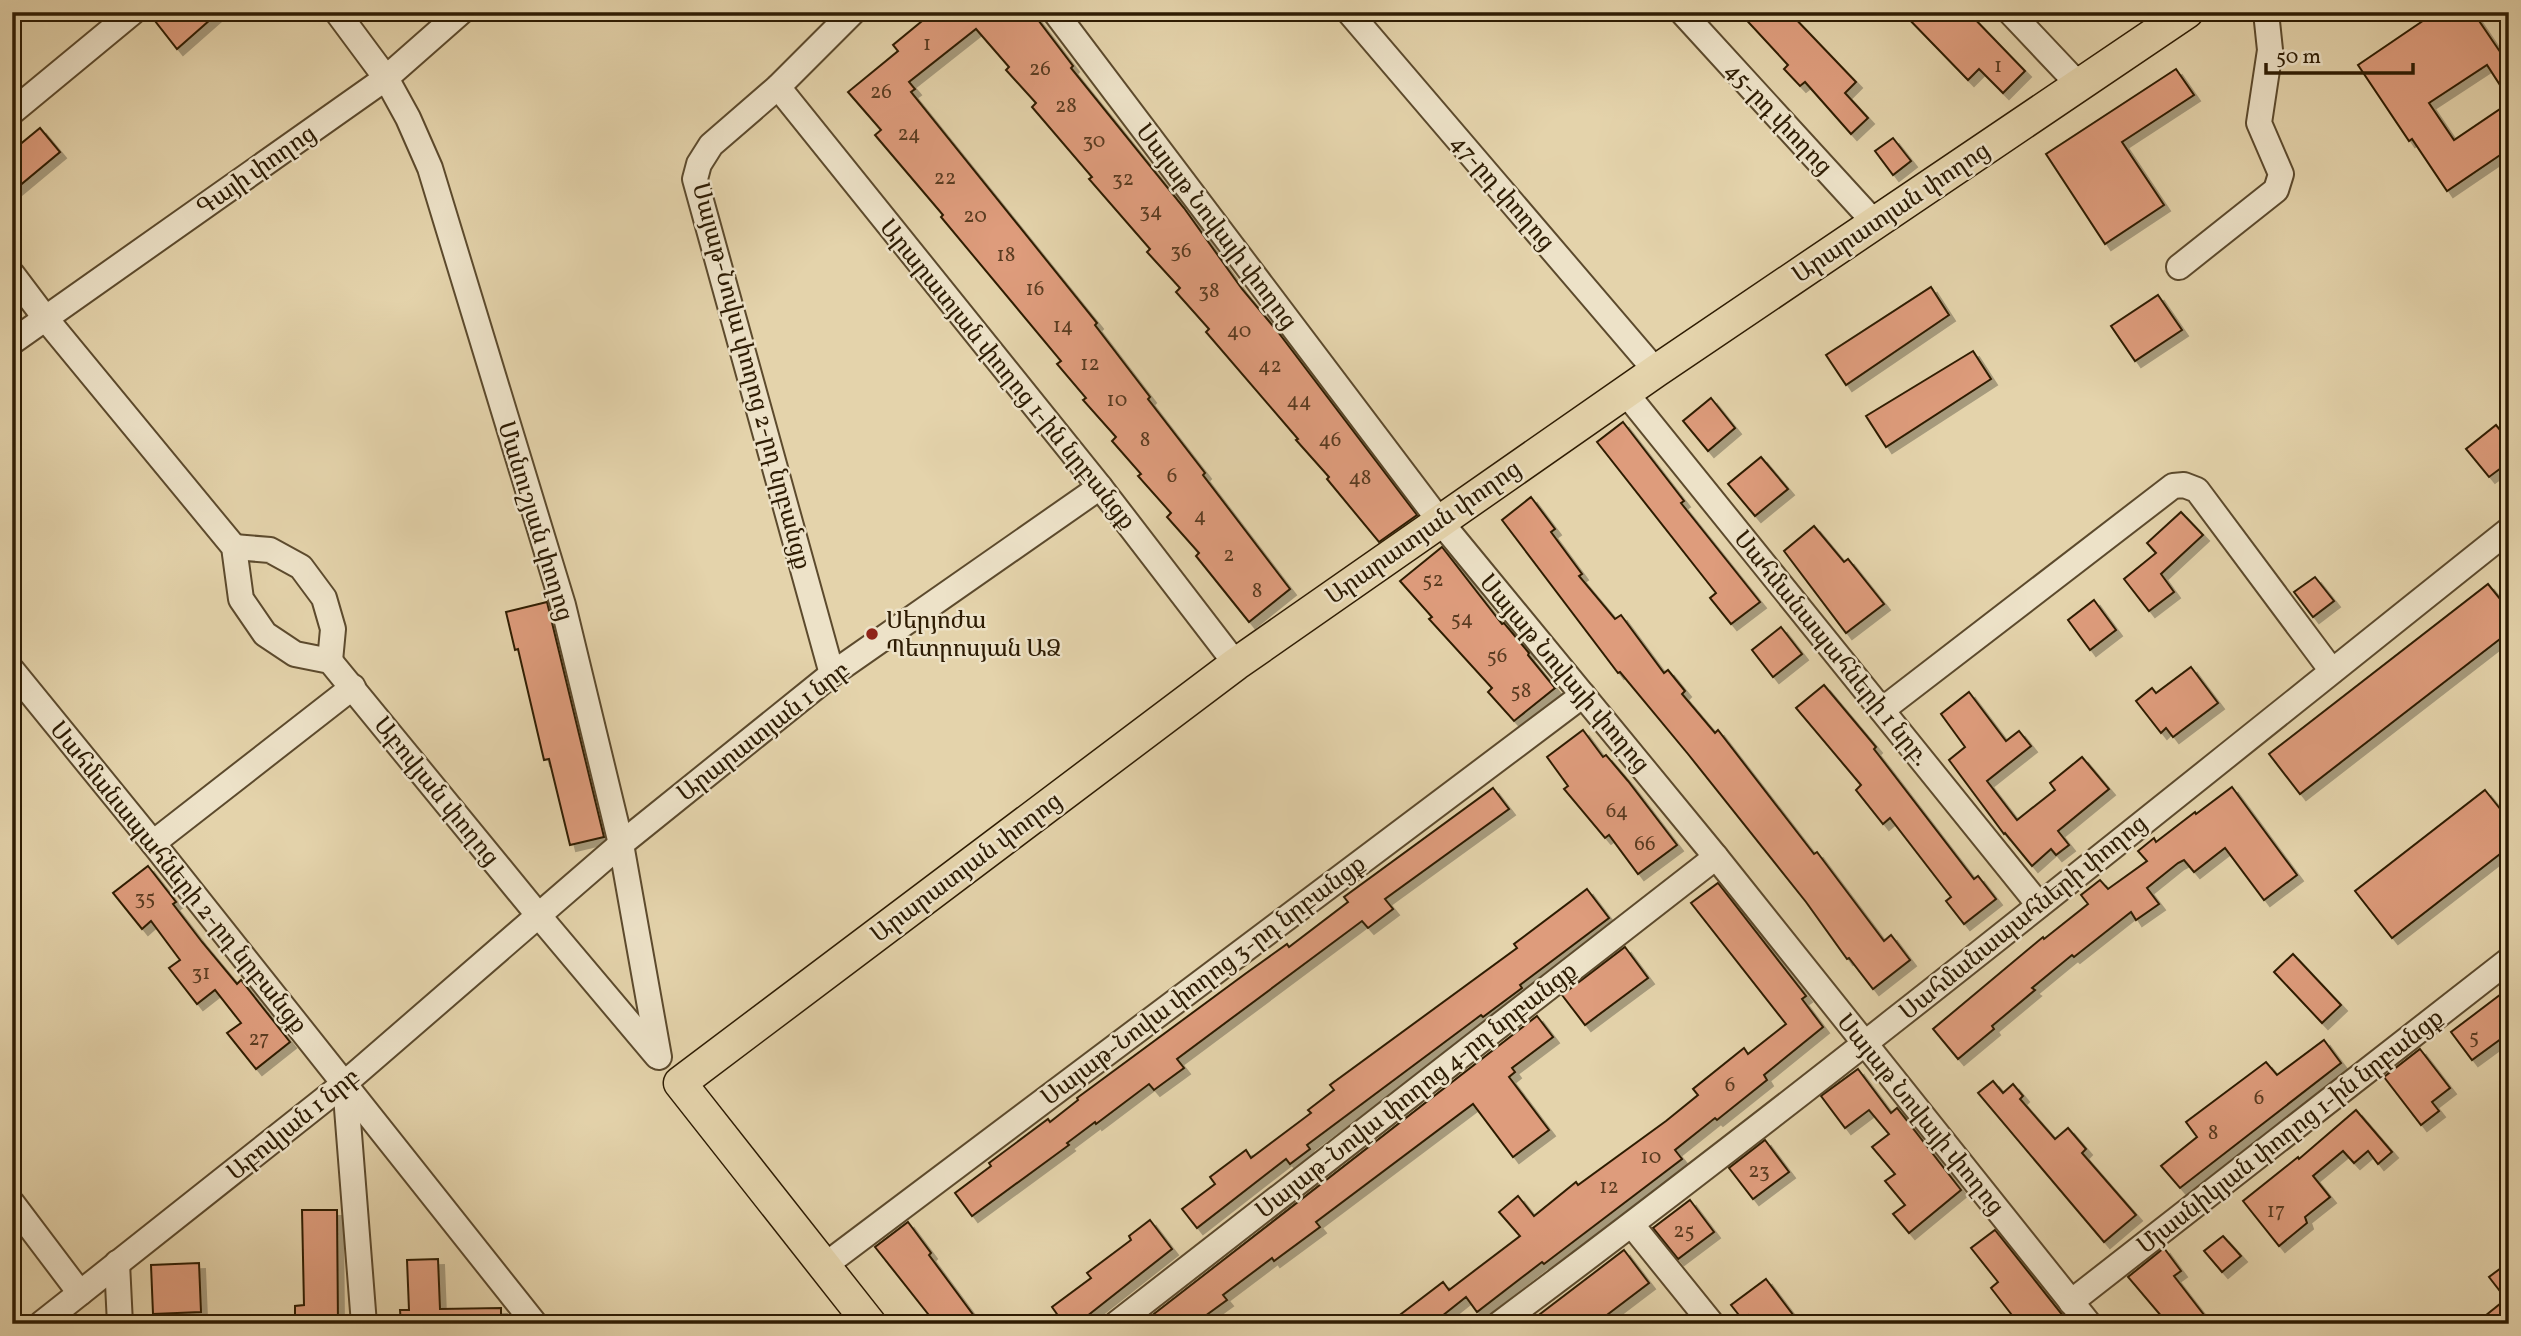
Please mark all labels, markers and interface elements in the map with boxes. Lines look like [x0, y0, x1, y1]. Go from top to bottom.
house number: 1 [923, 30, 931, 59]
scale bar [2266, 32, 2412, 76]
text: 50 m [2276, 43, 2321, 72]
house number: 1 [1994, 52, 2002, 81]
house number: 26 [1029, 55, 1051, 84]
street label: 45-րդ փողոց [1716, 55, 1839, 184]
house number: 26 [870, 78, 892, 107]
house number: 28 [1055, 92, 1077, 121]
street label: Սայաթ Նովայի փողոց [1127, 117, 1304, 337]
street label: Գայի փողոց [190, 118, 324, 225]
house number: 24 [897, 120, 921, 149]
house number: 30 [1083, 127, 1105, 156]
street label: 47-րդ փողոց [1441, 128, 1562, 259]
street label: Արարատյան փողոց [1787, 135, 1998, 293]
house number: 22 [934, 164, 956, 193]
house number: 32 [1112, 165, 1134, 194]
street label: Սայաթ-Նովա փողոց 2-րդ նրբանցք [682, 179, 818, 574]
house number: 34 [1139, 197, 1163, 226]
house number: 20 [963, 202, 987, 231]
street label: Արարատյան փողոց 1-ին նրբանցք [870, 213, 1143, 538]
house number: 36 [1170, 237, 1192, 266]
house number: 18 [997, 241, 1015, 270]
house number: 16 [1026, 275, 1044, 304]
house number: 38 [1198, 277, 1220, 306]
house number: 14 [1053, 312, 1073, 341]
house number: 40 [1227, 317, 1251, 346]
house number: 12 [1080, 350, 1100, 379]
house number: 42 [1258, 352, 1282, 381]
house number: 10 [1107, 386, 1127, 415]
house number: 44 [1286, 387, 1312, 416]
street label: Մանուշյան փողոց [488, 418, 581, 626]
house number: 8 [1140, 426, 1150, 455]
house number: 46 [1319, 426, 1341, 455]
street label: Արարատյան փողոց [1319, 453, 1529, 614]
house number: 6 [1167, 462, 1177, 491]
house number: 48 [1349, 464, 1371, 493]
house number: 4 [1194, 502, 1206, 531]
street label: Սահմանապահների 1 նրբ. [1725, 524, 1936, 774]
house number: 2 [1223, 541, 1235, 570]
house number: 52 [1422, 566, 1444, 595]
street label: Սայաթ Նովայի փողոց [1470, 568, 1657, 781]
house number: 8 [1252, 577, 1262, 606]
place label: Սերյոժա Պետրոսյան ԱՁ [886, 605, 1061, 667]
house number: 54 [1451, 605, 1473, 634]
marker: Սերյոժա Պետրոսյան ԱՁ [864, 626, 880, 642]
house number: 56 [1487, 642, 1507, 671]
street label: Արարատյան 1 նրբ [671, 654, 858, 811]
house number: 58 [1511, 677, 1531, 706]
street label: Աբովյան փողոց [364, 710, 506, 874]
street label: Սահմանապահների 2-րդ նրբանցք [41, 715, 314, 1042]
street label: Արարատյան փողոց [864, 785, 1070, 952]
house number: 64 [1606, 797, 1628, 826]
street label: Սահմանապահների փողոց [1893, 808, 2155, 1029]
house number: 66 [1634, 830, 1656, 859]
street label: Սայաթ-Նովա փողոց 3-րդ նրբանցք [1035, 848, 1374, 1115]
house number: 35 [135, 884, 155, 913]
street label: Սայաթ-Նովա փողոց 4-րդ նրբանցք [1249, 955, 1585, 1228]
house number: 31 [192, 959, 210, 988]
street label: Մյասնիկյան փողոց 1-ին նրբանցք [2131, 1002, 2452, 1263]
street label: Սայաթ Նովայի փողոց [1828, 1007, 2011, 1223]
house number: 5 [2469, 1023, 2479, 1052]
house number: 27 [249, 1025, 269, 1054]
street label: Աբովյան 1 նրբ [220, 1061, 368, 1190]
house number: 6 [1725, 1071, 1735, 1100]
house number: 6 [2254, 1084, 2264, 1113]
house number: 8 [2208, 1119, 2218, 1148]
house number: 10 [1641, 1143, 1661, 1172]
house number: 23 [1748, 1157, 1770, 1186]
house number: 12 [1599, 1173, 1619, 1202]
house number: 17 [2267, 1197, 2285, 1226]
house number: 25 [1673, 1217, 1695, 1246]

